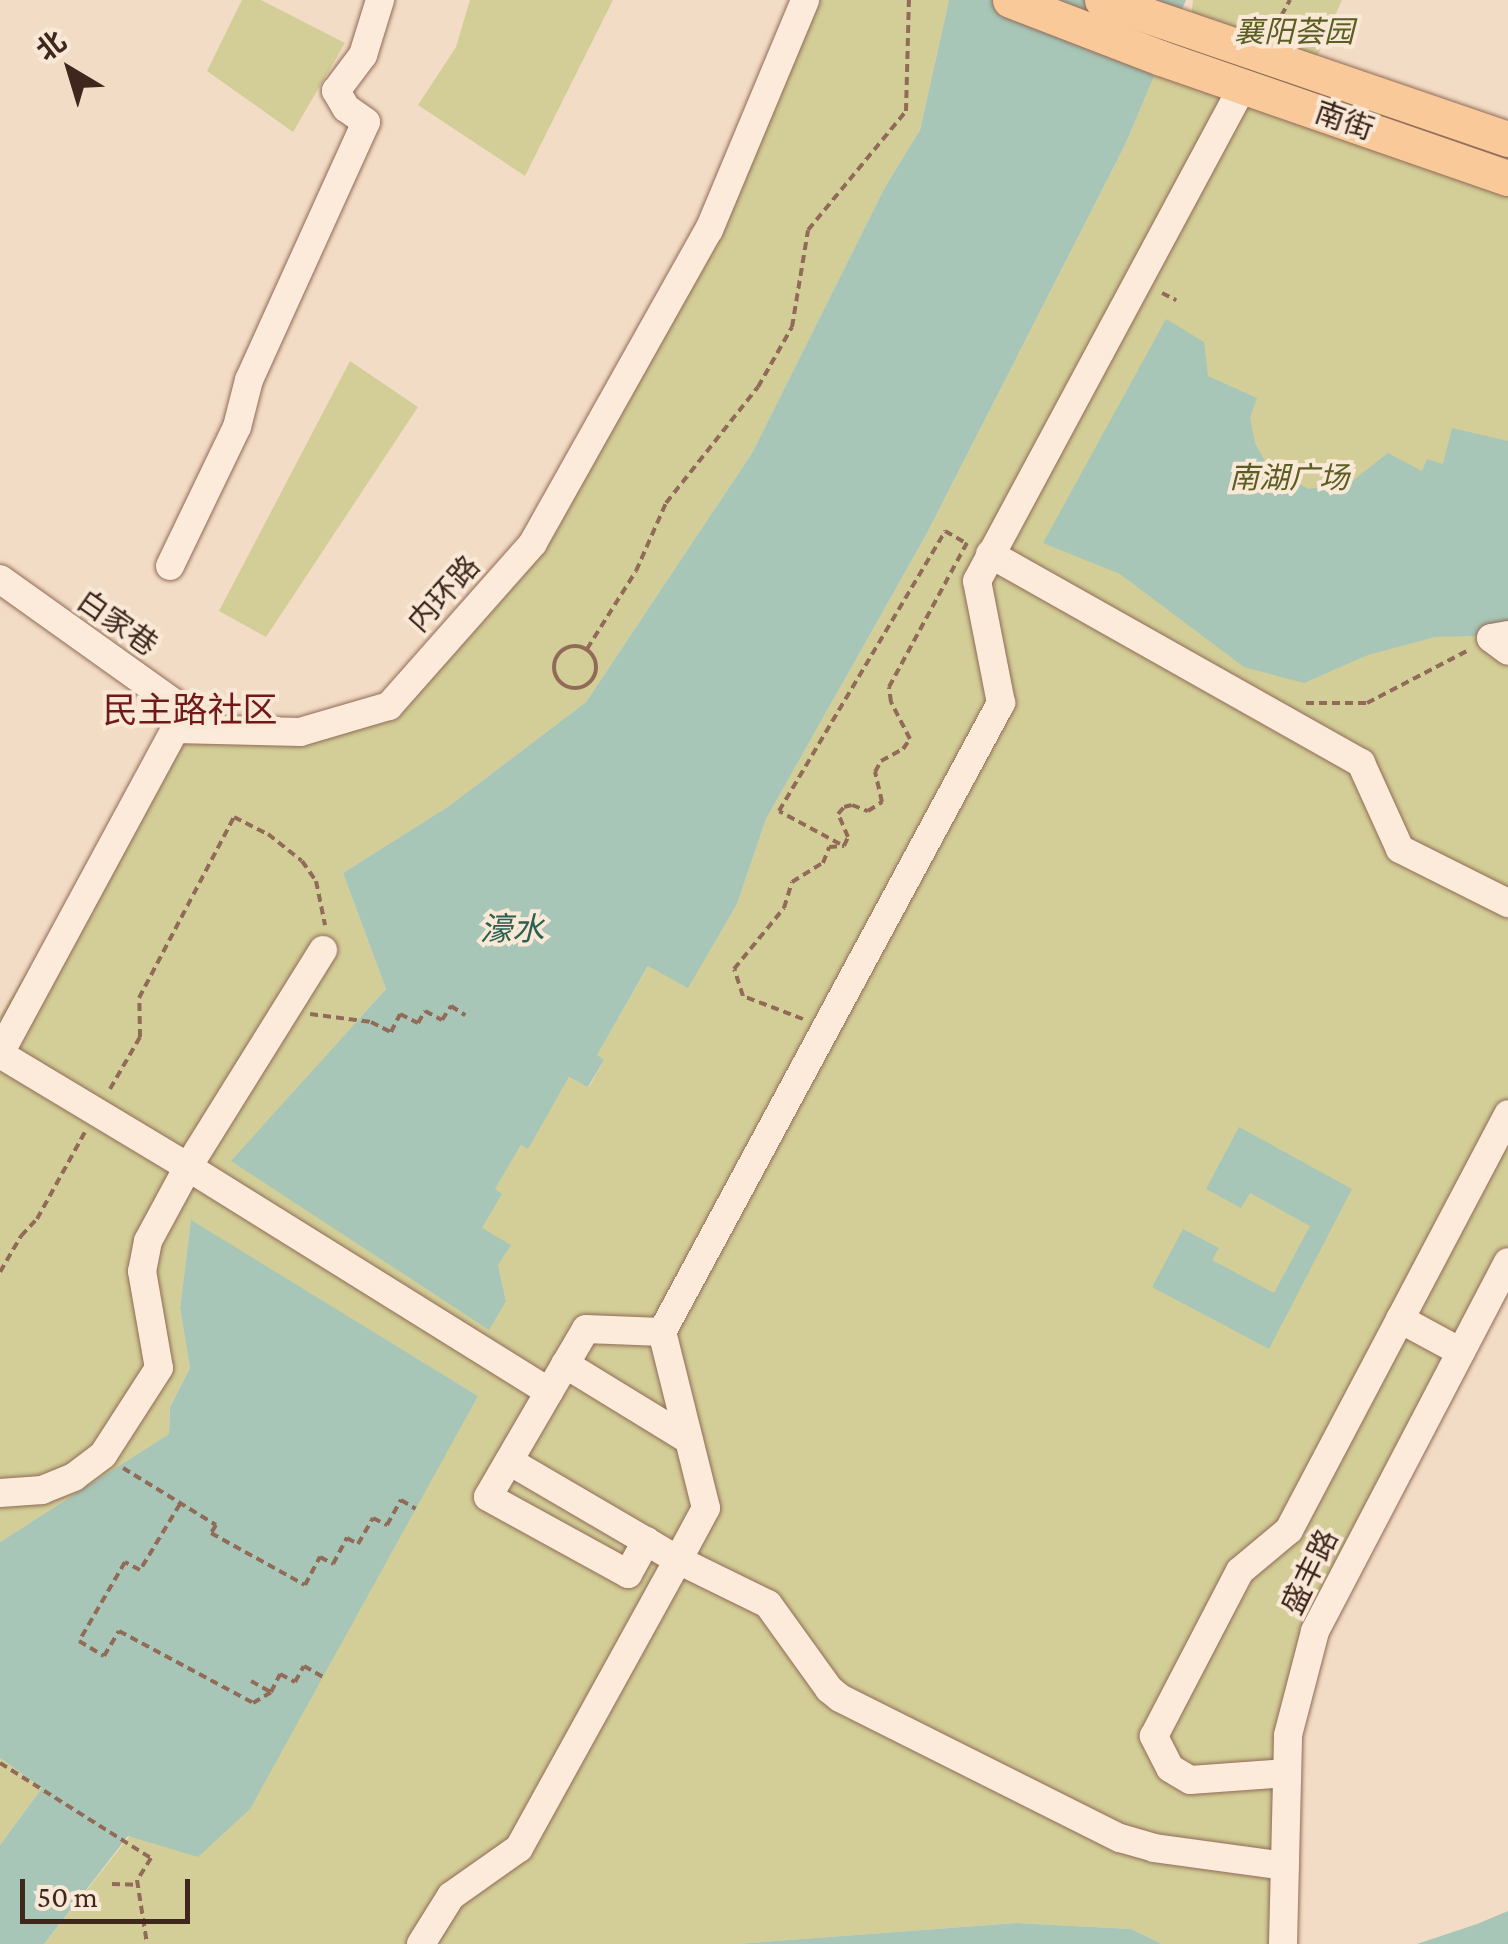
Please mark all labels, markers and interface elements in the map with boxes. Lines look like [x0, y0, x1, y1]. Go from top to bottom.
park label: 襄阳荟园 [1234, 14, 1354, 50]
north arrow [20, 20, 120, 120]
text: 北 [31, 25, 72, 67]
street label: 南街 [1310, 94, 1378, 148]
park label: 南湖广场 [1229, 460, 1349, 496]
street label: 内环路 [401, 549, 487, 639]
street label: 白家巷 [70, 582, 164, 664]
district label: 民主路社区 [103, 690, 277, 732]
water label: 濠水 [480, 910, 544, 948]
street label: 盛丰路 [1274, 1524, 1346, 1620]
scale bar [25, 1859, 195, 1921]
text: 50 m [37, 1880, 98, 1913]

